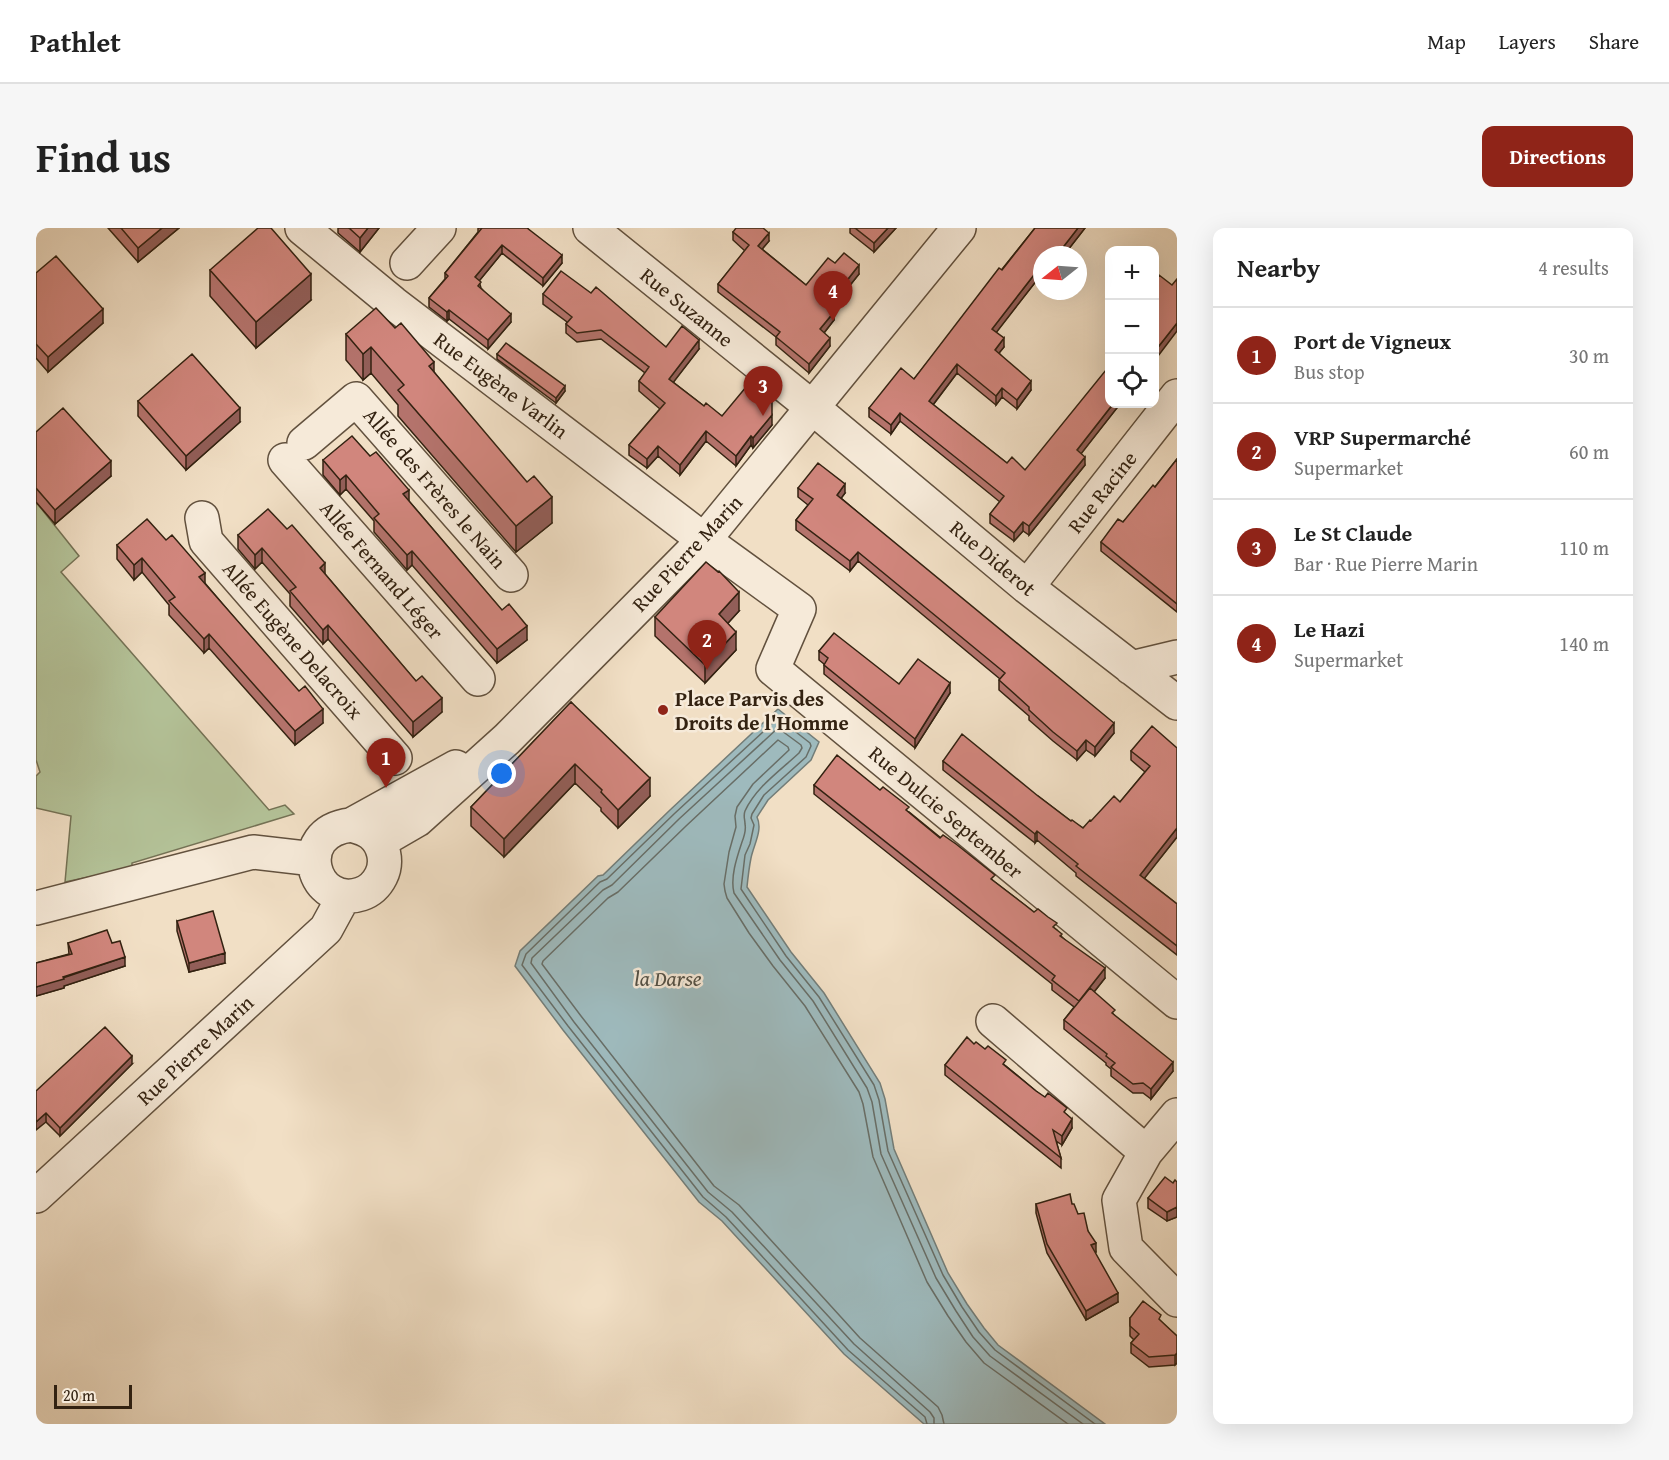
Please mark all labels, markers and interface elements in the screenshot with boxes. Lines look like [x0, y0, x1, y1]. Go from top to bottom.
text: Pathlet [30, 21, 121, 62]
text: Map [1427, 26, 1466, 57]
text: Layers [1499, 26, 1556, 57]
text: Share [1589, 26, 1639, 57]
text: Find us [36, 126, 171, 187]
button: Directions [1482, 126, 1633, 187]
north arrow [1033, 246, 1087, 300]
map controls [1105, 246, 1159, 408]
button: + [1105, 246, 1159, 300]
text: Nearby [1237, 248, 1320, 287]
text: 4 results [1538, 253, 1609, 282]
street label: Rue Suzanne [634, 260, 740, 354]
pin: 4 [814, 272, 852, 321]
button: − [1105, 300, 1159, 354]
street label: Rue Eugène Varlin [427, 324, 575, 446]
text: Port de Vigneux [1294, 325, 1451, 357]
text: 1 [1251, 341, 1262, 370]
text: 30 m [1569, 341, 1609, 370]
button: locate [1105, 354, 1159, 408]
text: Bus stop [1294, 357, 1365, 386]
pin: 3 [744, 366, 782, 416]
street label: Allée des Frères le Nain [356, 401, 514, 575]
text: VRP Supermarché [1294, 421, 1471, 453]
text: 2 [1251, 437, 1262, 466]
text: 60 m [1569, 437, 1609, 466]
street label: Rue Racine [1060, 444, 1144, 540]
text: Supermarket [1294, 453, 1403, 482]
street label: Rue Pierre Marin [625, 487, 750, 618]
street label: Allée Fernand Léger [313, 494, 451, 647]
street label: Rue Diderot [943, 513, 1043, 604]
text: Le St Claude [1294, 517, 1412, 549]
text: 3 [1251, 533, 1262, 562]
text: 110 m [1559, 533, 1609, 562]
text: Bar · Rue Pierre Marin [1294, 549, 1478, 578]
street label: Allée Eugène Delacroix [215, 554, 371, 726]
text: Le Hazi [1294, 613, 1365, 645]
pin: 2 [688, 620, 726, 670]
text: 4 [1251, 629, 1262, 658]
text: 140 m [1559, 629, 1609, 658]
text: Supermarket [1294, 645, 1403, 674]
place label: Place Parvis des Droits de l'Homme [675, 683, 849, 738]
marker: Place Parvis des Droits de l'Homme [656, 703, 670, 717]
pin: 1 [366, 738, 406, 788]
street label: Rue Dulcie September [862, 738, 1030, 886]
your location [487, 759, 516, 788]
water label: la Darse [634, 962, 702, 994]
street label: Rue Pierre Marin [130, 987, 261, 1112]
scale bar [54, 1382, 132, 1410]
text: 20 m [63, 1383, 95, 1407]

